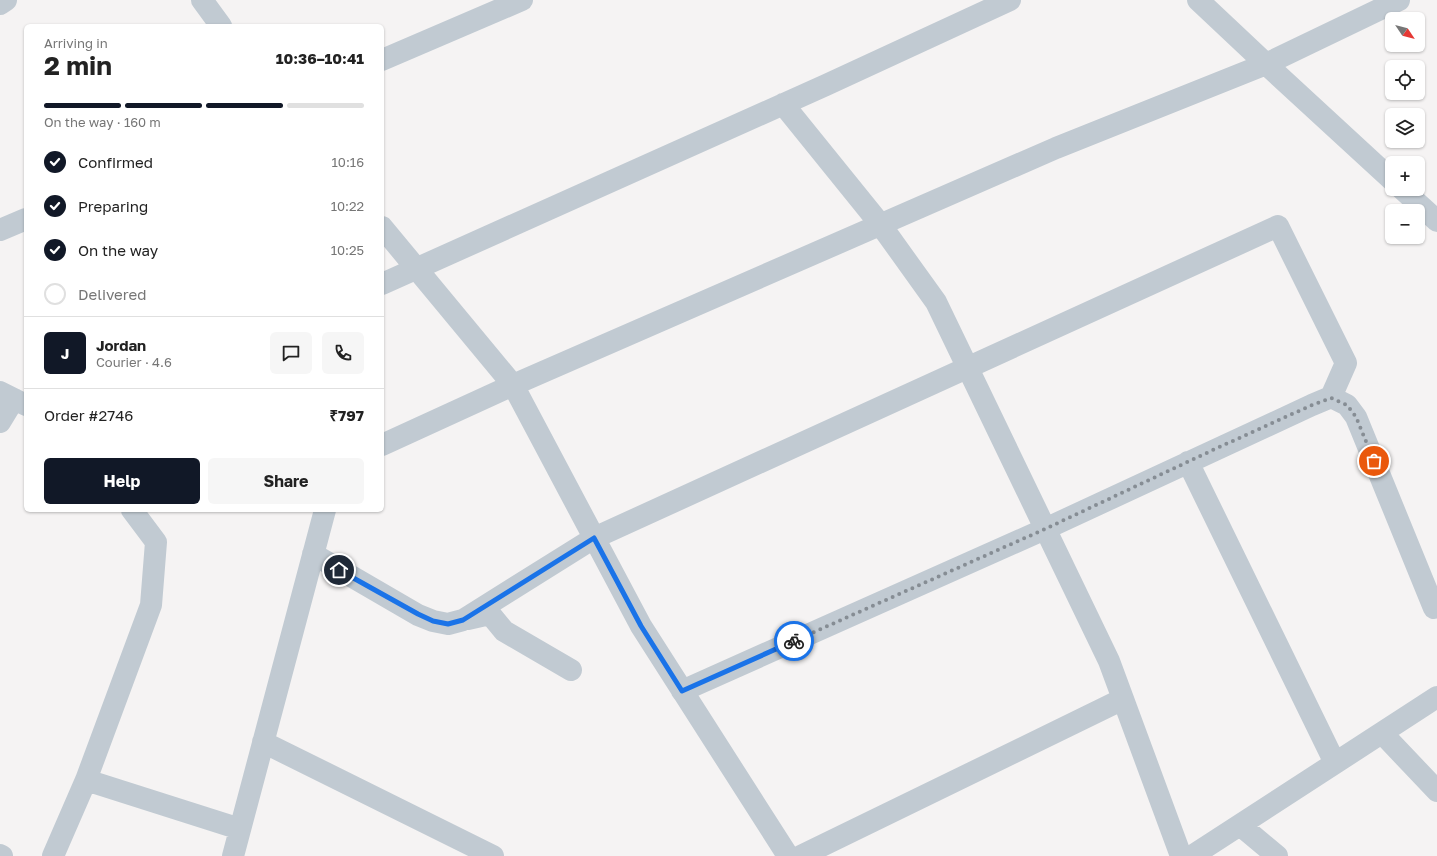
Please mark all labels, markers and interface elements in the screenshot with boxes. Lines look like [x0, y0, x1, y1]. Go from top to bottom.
north arrow [1385, 12, 1425, 52]
map controls [1385, 12, 1425, 244]
text: Arriving in [44, 35, 108, 51]
text: 10:36–10:41 [276, 49, 364, 67]
text: 2 min [44, 50, 112, 81]
button: locate [1385, 60, 1425, 100]
button: layers [1385, 108, 1425, 148]
text: On the way · 160 m [44, 114, 161, 130]
icon: check [44, 151, 66, 173]
text: Confirmed [78, 153, 153, 171]
text: 10:16 [332, 154, 364, 170]
button: + [1385, 156, 1425, 196]
icon: check [44, 195, 66, 217]
text: Preparing [78, 197, 148, 215]
text: 10:22 [331, 198, 364, 214]
button: − [1385, 204, 1425, 244]
icon: check [44, 239, 66, 261]
text: On the way [78, 241, 158, 259]
text: 10:25 [331, 242, 364, 258]
text: Delivered [78, 285, 146, 303]
button: chat [270, 332, 312, 374]
button: phone [322, 332, 364, 374]
text: Jordan [96, 336, 146, 354]
text: J [61, 344, 69, 362]
text: Courier · 4.6 [96, 354, 172, 370]
text: Order #2746 [44, 406, 133, 424]
text: ₹797 [330, 406, 364, 424]
pin [1357, 444, 1391, 478]
icon: bag [1363, 450, 1385, 472]
button: Help [44, 458, 200, 504]
button: Share [208, 458, 364, 504]
pin [322, 553, 356, 587]
icon: home [328, 559, 350, 581]
courier [774, 621, 814, 661]
icon: bike [783, 630, 805, 652]

